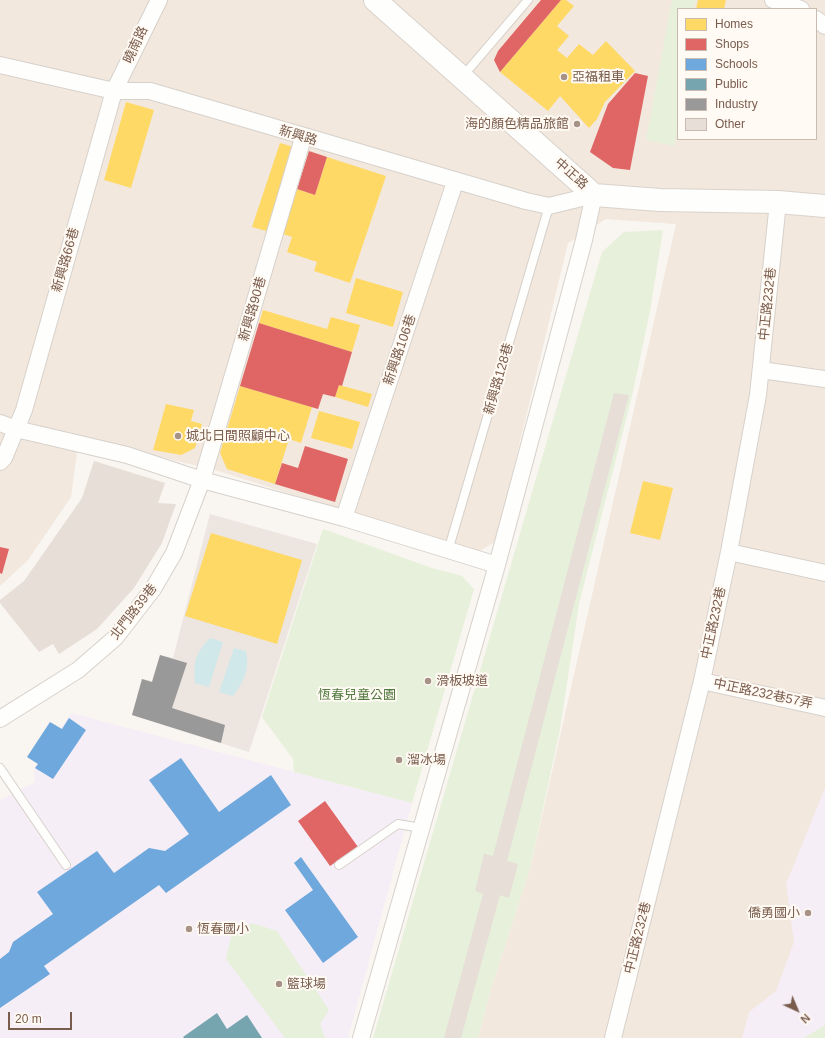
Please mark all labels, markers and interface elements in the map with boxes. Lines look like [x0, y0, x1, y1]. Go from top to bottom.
legend [677, 8, 817, 140]
text: Homes [715, 17, 753, 31]
street label: 曉南路 [121, 24, 151, 66]
text: Shops [715, 37, 749, 51]
text: Schools [715, 57, 758, 71]
place label: 亞福租車 [572, 69, 624, 85]
marker: 亞福租車 [559, 72, 569, 82]
text: Public [715, 77, 748, 91]
text: Industry [715, 97, 758, 111]
place label: 海的顏色精品旅館 [465, 116, 569, 132]
text: Other [715, 117, 745, 131]
marker: 海的顏色精品旅館 [572, 119, 582, 129]
street label: 新興路 [277, 123, 319, 149]
street label: 中正路 [551, 155, 591, 193]
street label: 新興路66巷 [49, 226, 83, 294]
street label: 中正路232巷 [756, 267, 780, 341]
street label: 新興路90巷 [236, 275, 270, 343]
street label: 新興路106巷 [381, 313, 419, 387]
street label: 新興路128巷 [481, 341, 517, 417]
place label: 城北日間照顧中心 [186, 428, 290, 444]
marker: 城北日間照顧中心 [173, 431, 183, 441]
street label: 北門路39巷 [107, 581, 161, 643]
street label: 中正路232巷 [699, 585, 729, 661]
place label: 滑板坡道 [436, 673, 488, 689]
marker: 滑板坡道 [423, 676, 433, 686]
street label: 中正路232巷57弄 [712, 676, 814, 712]
park label: 恆春兒童公園 [318, 687, 396, 703]
place label: 溜冰場 [407, 752, 446, 768]
marker: 溜冰場 [394, 755, 404, 765]
street label: 中正路232巷 [622, 900, 654, 976]
place label: 僑勇國小 [748, 905, 800, 921]
marker: 僑勇國小 [803, 908, 813, 918]
place label: 恆春國小 [197, 921, 249, 937]
marker: 恆春國小 [184, 924, 194, 934]
place label: 籃球場 [287, 976, 326, 992]
marker: 籃球場 [274, 979, 284, 989]
north arrow [777, 990, 817, 1030]
scale bar [10, 1004, 74, 1030]
text: 20 m [15, 1012, 42, 1026]
text: N [798, 1012, 812, 1026]

